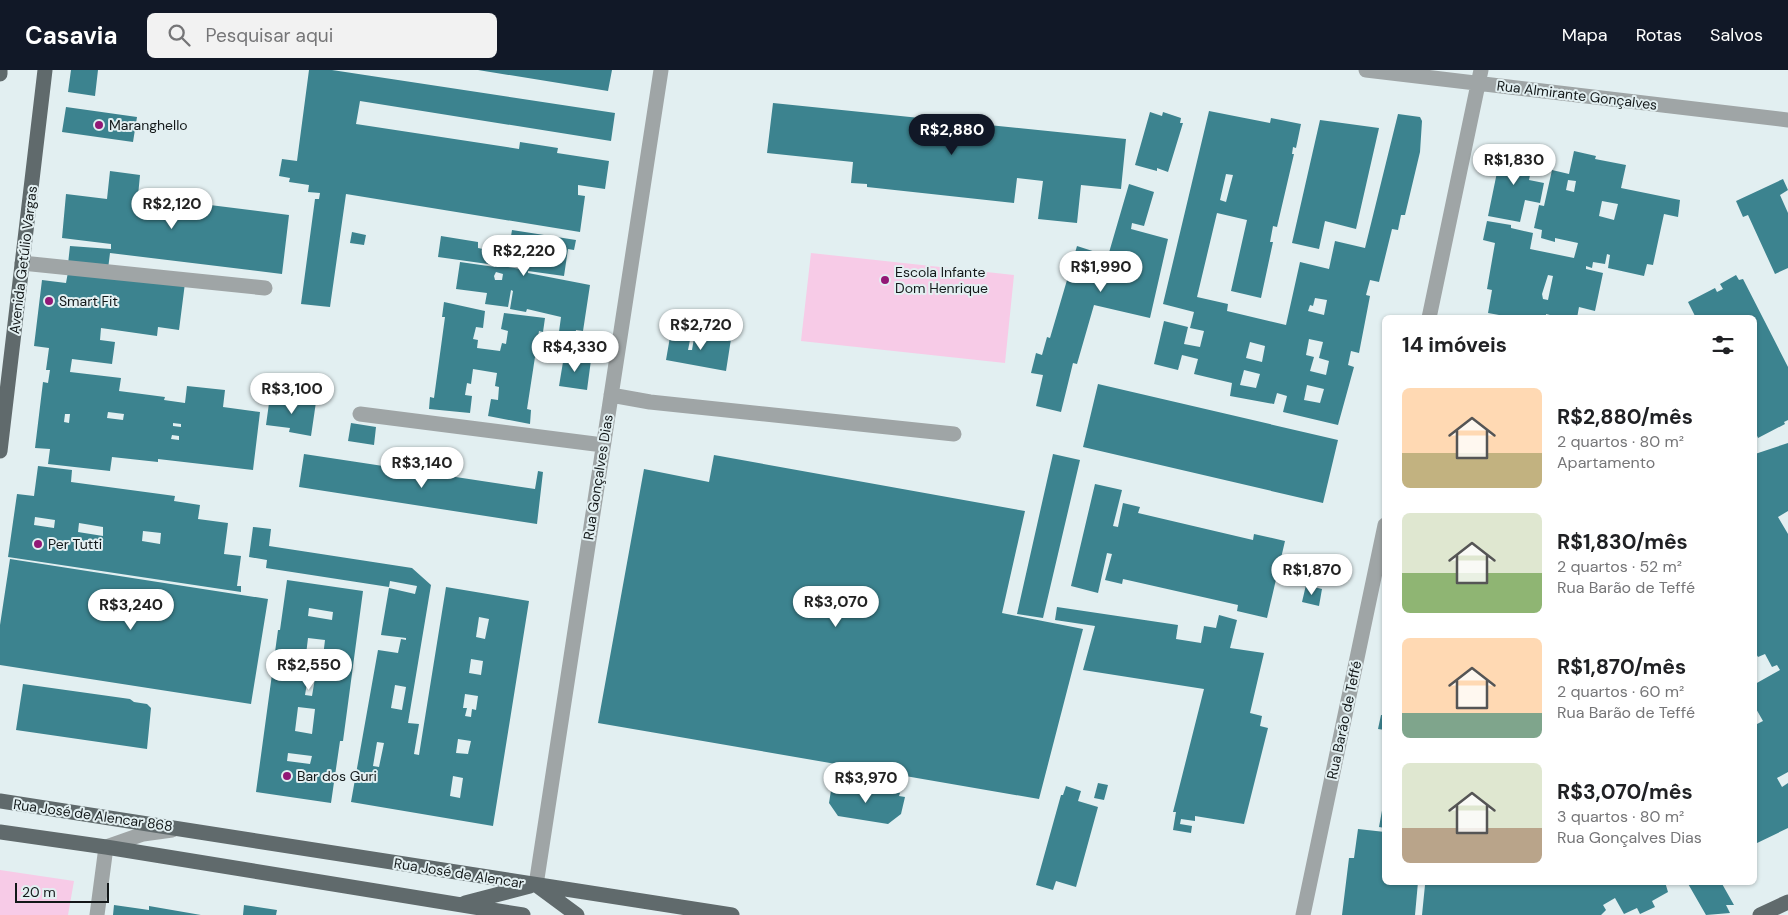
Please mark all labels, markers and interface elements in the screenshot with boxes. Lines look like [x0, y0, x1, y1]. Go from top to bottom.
search box [147, 13, 497, 58]
text: Casavia [25, 20, 117, 51]
icon: search [165, 21, 193, 49]
text: Pesquisar aqui [205, 23, 333, 48]
text: Mapa [1562, 23, 1608, 47]
text: Rotas [1636, 23, 1682, 47]
text: Salvos [1710, 23, 1763, 47]
street label: Rua Almirante Gonçalves [1496, 76, 1658, 114]
pin: R$2,880 [906, 114, 998, 156]
place label: Maranghello [109, 116, 188, 134]
marker: Maranghello [93, 119, 105, 131]
text: R$2,880 [920, 119, 984, 140]
pin: R$1,830 [1468, 144, 1560, 186]
text: R$1,830 [1484, 149, 1544, 170]
street label: Avenida Getúlio Vargas [5, 185, 41, 335]
pin: R$2,120 [126, 188, 218, 230]
text: R$2,120 [142, 193, 202, 214]
pin: R$2,220 [478, 234, 570, 277]
text: R$2,220 [493, 240, 555, 261]
pin: R$1,990 [1055, 250, 1147, 293]
text: R$1,990 [1070, 256, 1132, 277]
place label: Escola Infante Dom Henrique [895, 263, 988, 297]
marker: Escola Infante Dom Henrique [879, 274, 891, 286]
place label: Smart Fit [59, 292, 118, 310]
marker: Smart Fit [43, 295, 55, 307]
pin: R$2,720 [655, 308, 747, 351]
text: R$2,720 [670, 314, 732, 335]
pin: R$4,330 [529, 330, 621, 373]
text: 14 imóveis [1402, 331, 1507, 359]
icon: filters [1709, 331, 1737, 359]
text: R$4,330 [543, 336, 607, 357]
pin: R$3,100 [246, 372, 338, 415]
text: R$3,100 [261, 378, 323, 399]
text: R$2,880/mês [1557, 403, 1693, 431]
icon: home [1442, 408, 1502, 468]
street label: Rua Gonçalves Dias [579, 413, 617, 541]
text: 2 quartos · 80 m² [1557, 431, 1684, 452]
pin: R$3,140 [376, 446, 468, 489]
text: R$3,140 [392, 452, 452, 473]
text: Apartamento [1557, 452, 1655, 473]
text: R$1,830/mês [1557, 528, 1688, 556]
icon: home [1442, 533, 1502, 593]
place label: Per Tutti [48, 535, 102, 553]
marker: Per Tutti [32, 538, 44, 550]
pin: R$1,870 [1266, 554, 1358, 596]
text: 2 quartos · 52 m² [1557, 556, 1682, 577]
text: R$1,870 [1282, 559, 1342, 580]
text: Rua Barão de Teffé [1557, 577, 1695, 598]
pin: R$3,070 [790, 586, 882, 628]
pin: R$3,240 [85, 588, 177, 631]
text: R$3,070 [804, 591, 868, 612]
text: R$3,240 [99, 594, 163, 615]
pin: R$2,550 [263, 648, 355, 691]
text: R$1,870/mês [1557, 653, 1686, 681]
text: R$2,550 [277, 654, 341, 675]
icon: home [1442, 658, 1502, 718]
street label: Rua Barão de Teffé [1323, 659, 1365, 781]
text: 2 quartos · 60 m² [1557, 681, 1684, 702]
text: Rua Barão de Teffé [1557, 702, 1695, 723]
pin: R$3,970 [820, 762, 912, 804]
place label: Bar dos Guri [297, 767, 377, 785]
text: R$3,970 [834, 767, 898, 788]
marker: Bar dos Guri [281, 770, 293, 782]
text: R$3,070/mês [1557, 778, 1693, 806]
icon: home [1442, 783, 1502, 843]
street label: Rua José de Alencar 868 [12, 795, 174, 835]
text: 3 quartos · 80 m² [1557, 806, 1684, 827]
text: Rua Gonçalves Dias [1557, 827, 1702, 848]
street label: Rua José de Alencar [393, 854, 525, 892]
scale bar [15, 880, 109, 903]
text: 20 m [22, 883, 56, 901]

